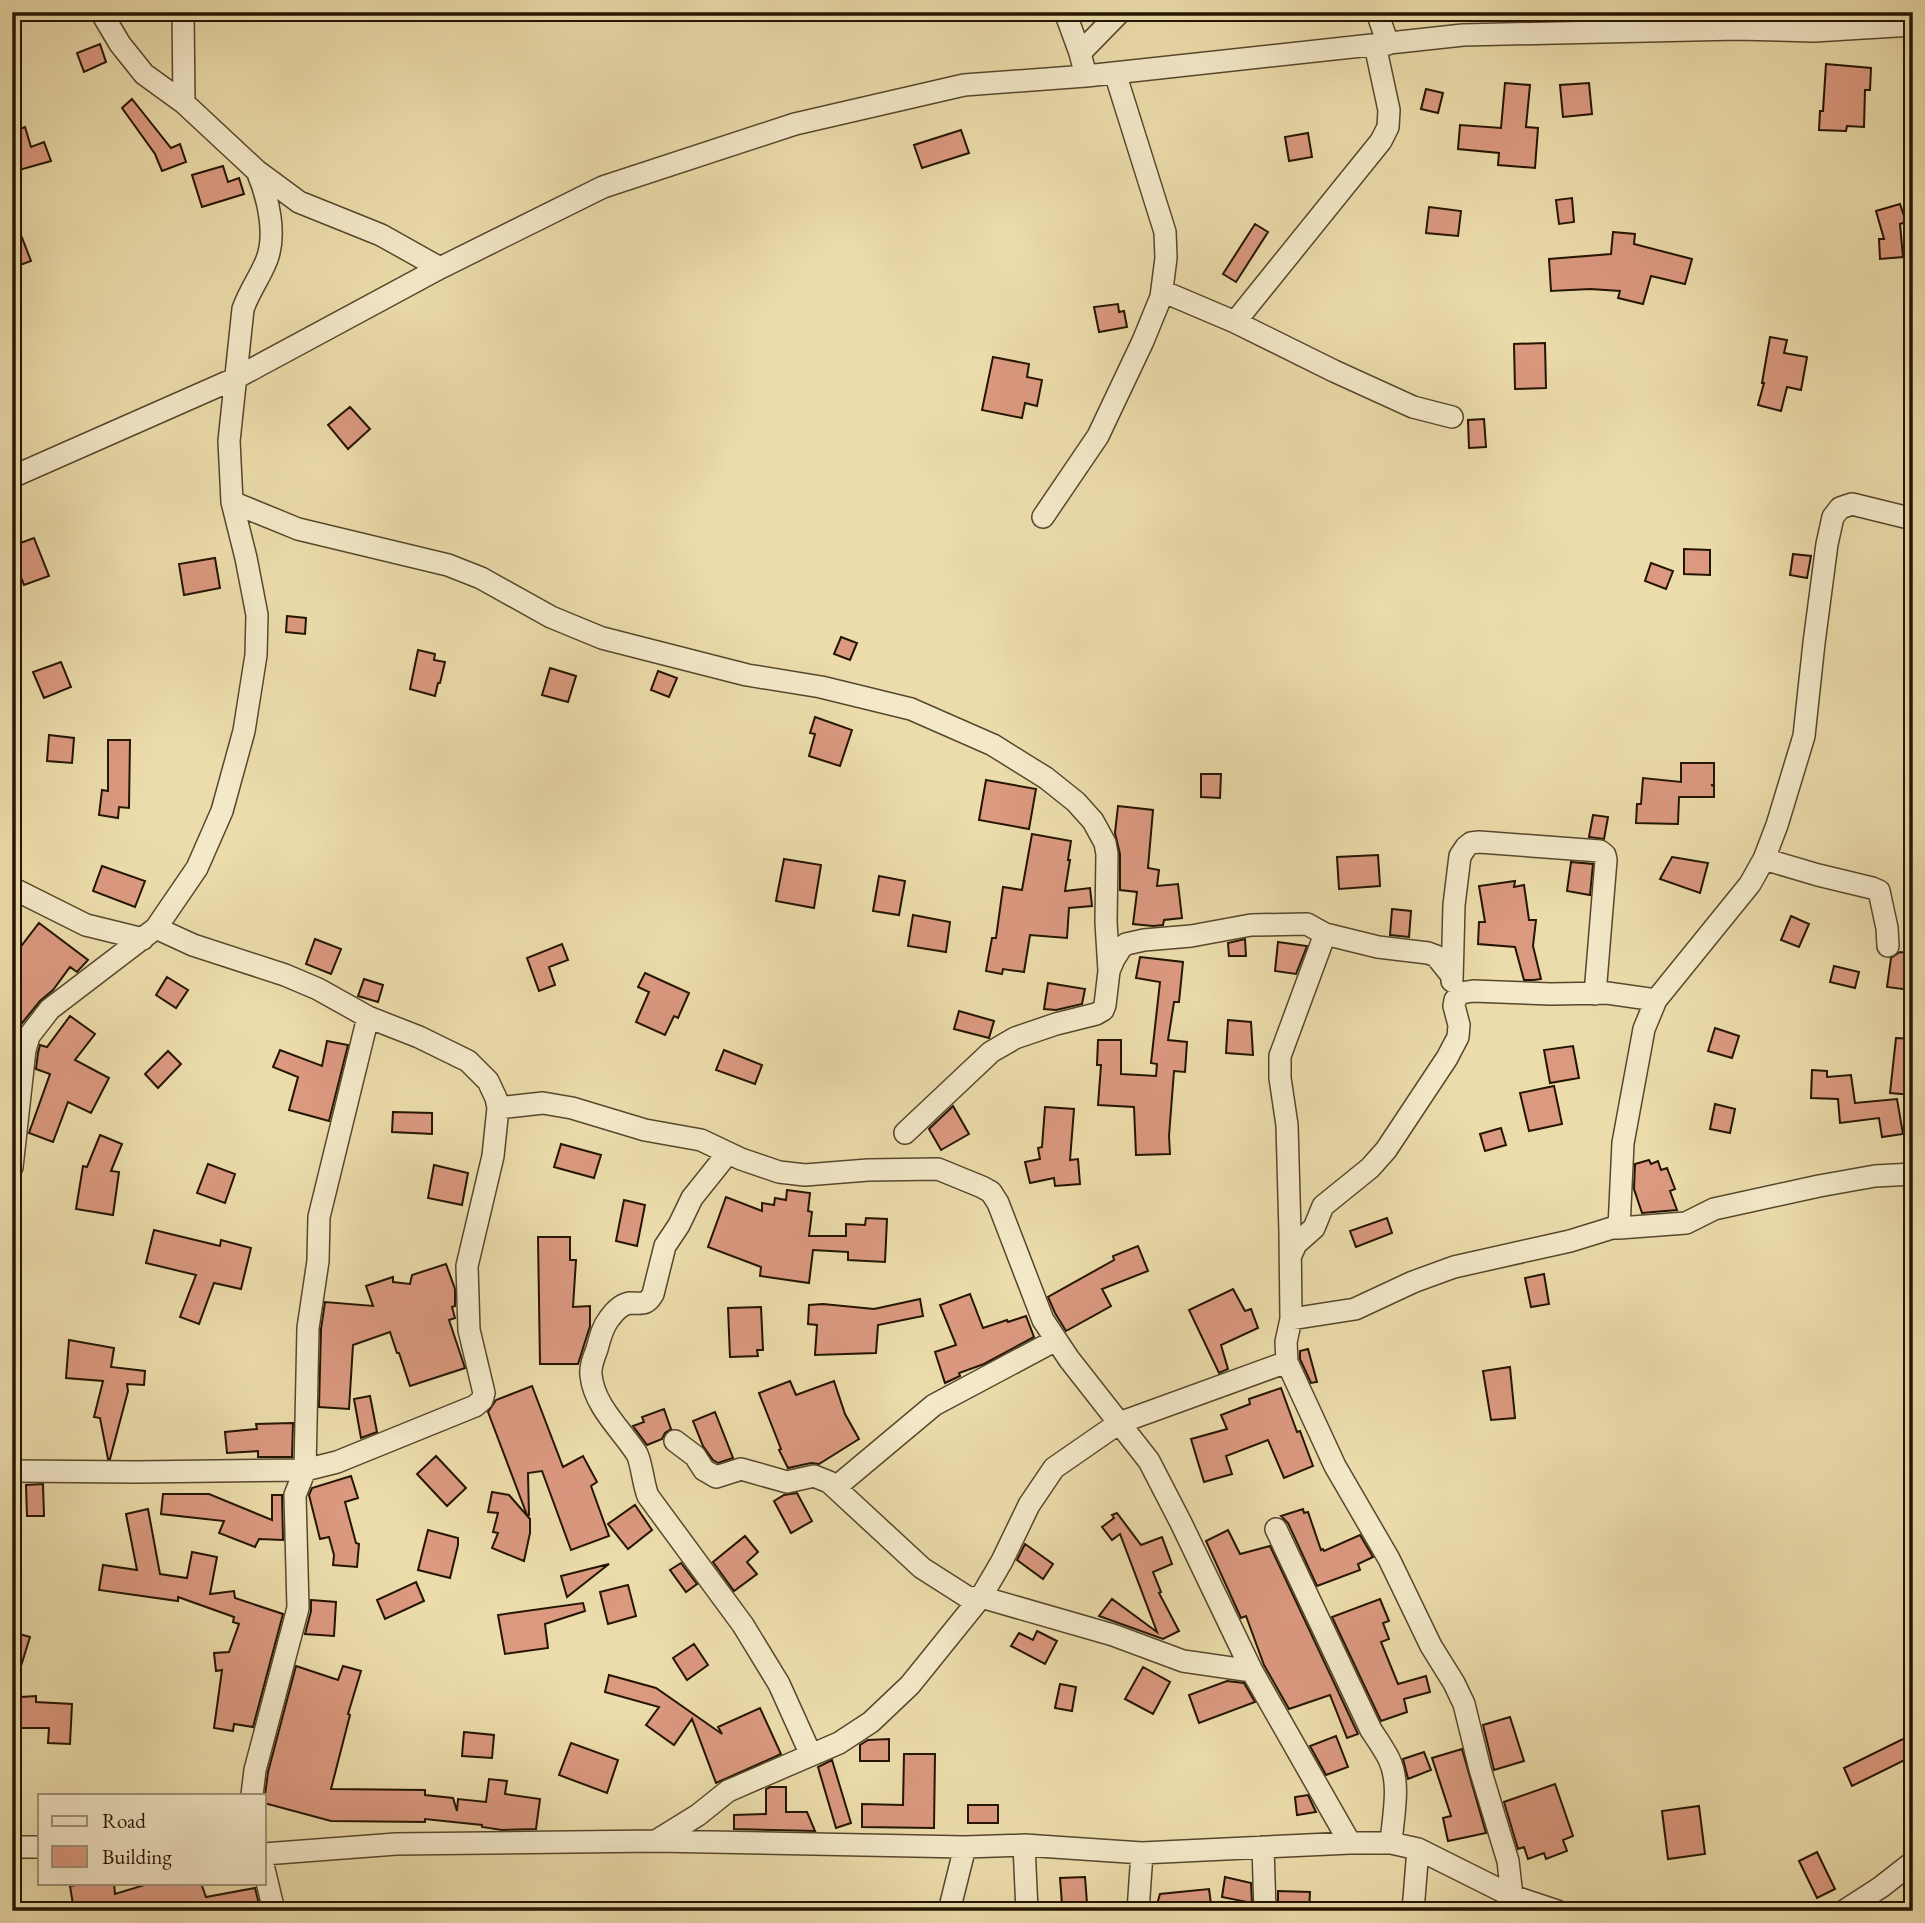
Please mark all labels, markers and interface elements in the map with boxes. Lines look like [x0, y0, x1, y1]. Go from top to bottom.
legend [38, 1794, 266, 1884]
text: Road [102, 1807, 146, 1834]
text: Building [102, 1843, 172, 1870]

